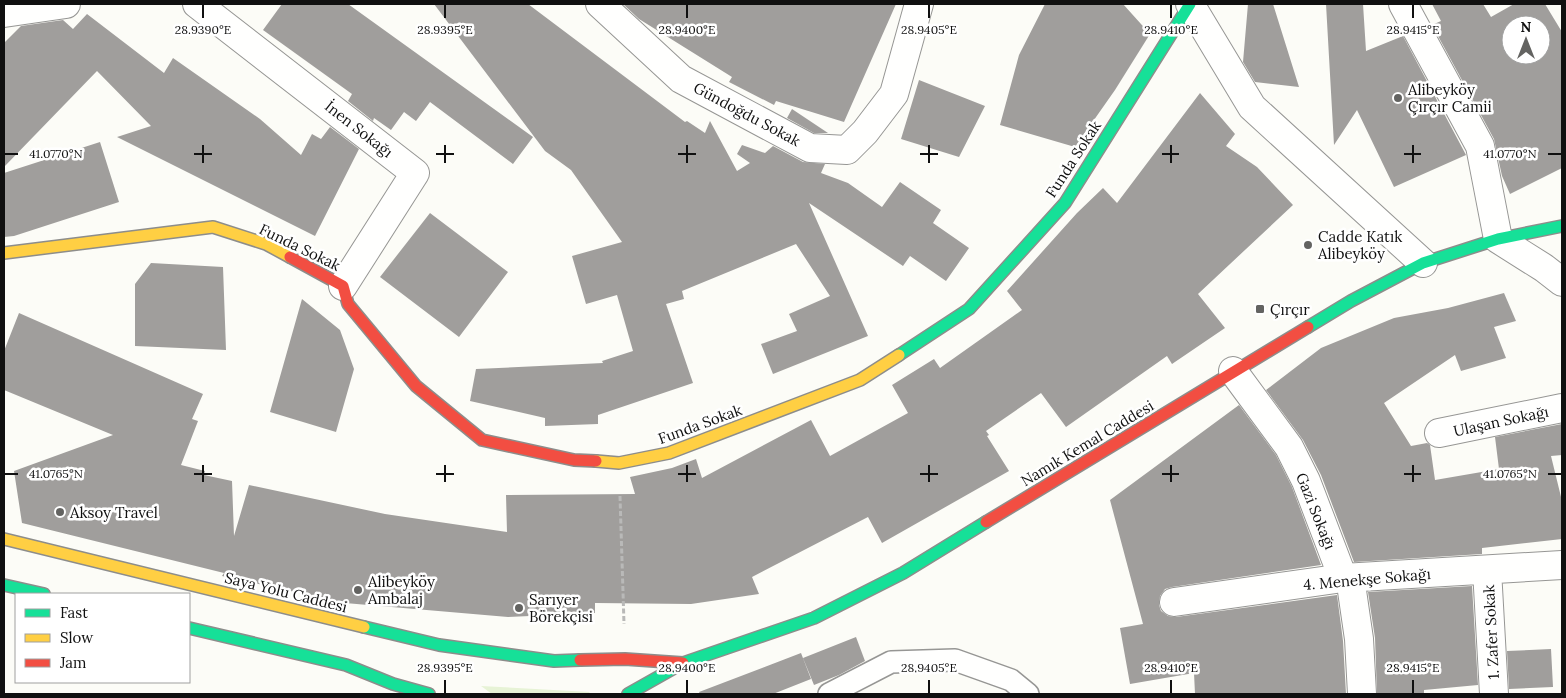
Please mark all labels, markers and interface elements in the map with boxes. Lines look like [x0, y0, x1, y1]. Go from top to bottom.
north arrow [1501, 15, 1551, 65]
text: N [1521, 18, 1532, 36]
text: 28.9390°E [175, 22, 231, 37]
text: 28.9395°E [417, 22, 473, 37]
text: 28.9400°E [659, 22, 715, 37]
text: 28.9405°E [901, 22, 957, 37]
text: 28.9410°E [1144, 22, 1198, 37]
text: 28.9415°E [1387, 22, 1439, 37]
street label: Gündoğdu Sokak [690, 78, 804, 150]
place label: Alibeyköy Çırçır Camii [1407, 80, 1492, 116]
marker: Alibeyköy Çırçır Camii [1392, 92, 1404, 104]
street label: İnen Sokağı [321, 97, 397, 161]
street label: Funda Sokak [1041, 117, 1105, 201]
text: 41.0770°N [29, 146, 83, 161]
text: 41.0770°N [1483, 146, 1537, 161]
street label: Funda Sokak [256, 219, 344, 275]
place label: Cadde Katık Alibeyköy [1317, 227, 1402, 263]
marker: Cadde Katık Alibeyköy [1302, 239, 1314, 251]
place label: Çırçır [1270, 300, 1310, 319]
marker: Çırçır [1254, 303, 1266, 315]
street label: Namık Kemal Caddesi [1017, 396, 1157, 490]
street label: Funda Sokak [655, 400, 745, 448]
street label: Ulaşan Sokağı [1452, 402, 1550, 440]
text: 41.0765°N [29, 466, 83, 481]
text: 41.0765°N [1483, 466, 1537, 481]
street label: Gazi Sokağı [1292, 470, 1340, 552]
place label: Aksoy Travel [69, 503, 158, 522]
marker: Aksoy Travel [54, 506, 66, 518]
street label: 4. Menekşe Sokağı [1303, 564, 1431, 594]
street label: Saya Yolu Caddesi [223, 568, 349, 616]
place label: Alibeyköy Ambalaj [367, 572, 435, 608]
marker: Alibeyköy Ambalaj [352, 584, 364, 596]
street label: 1. Zafer Sokak [1479, 584, 1503, 680]
place label: Sarıyer Börekçisi [529, 590, 593, 626]
legend [15, 593, 190, 683]
marker: Sarıyer Börekçisi [513, 602, 525, 614]
text: Fast [60, 603, 88, 622]
text: Slow [60, 628, 93, 647]
text: Jam [59, 653, 87, 672]
text: 28.9395°E [417, 660, 473, 675]
text: 28.9400°E [659, 660, 715, 675]
text: 28.9405°E [901, 660, 957, 675]
text: 28.9410°E [1144, 660, 1198, 675]
text: 28.9415°E [1387, 660, 1439, 675]

